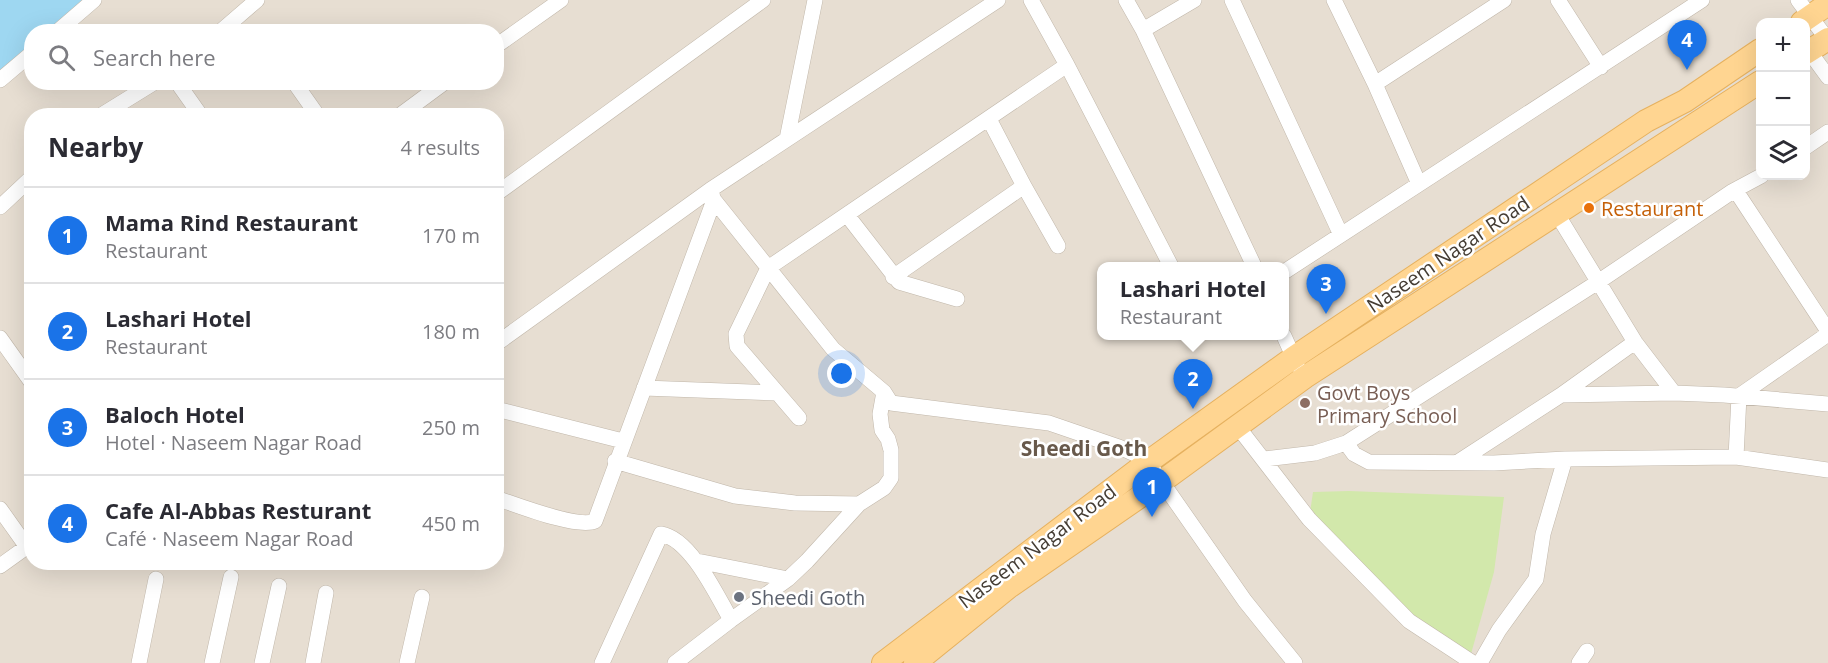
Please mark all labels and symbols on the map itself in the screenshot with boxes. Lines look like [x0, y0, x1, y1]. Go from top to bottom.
pin: 4 [1668, 20, 1706, 70]
street label: Naseem Nagar Road [1361, 189, 1535, 319]
place label: Restaurant [1601, 195, 1703, 222]
marker: Restaurant [1582, 201, 1596, 215]
pin: 3 [1306, 264, 1346, 314]
your location [827, 359, 856, 388]
pin: 2 [1174, 360, 1212, 409]
place label: Govt Boys Primary School [1317, 379, 1457, 429]
marker: Govt Boys Primary School [1298, 396, 1312, 410]
district label: Sheedi Goth [1021, 434, 1147, 462]
pin: 1 [1132, 468, 1172, 517]
street label: Naseem Nagar Road [953, 478, 1121, 614]
place label: Sheedi Goth [751, 584, 865, 611]
marker: Sheedi Goth [732, 590, 746, 604]

